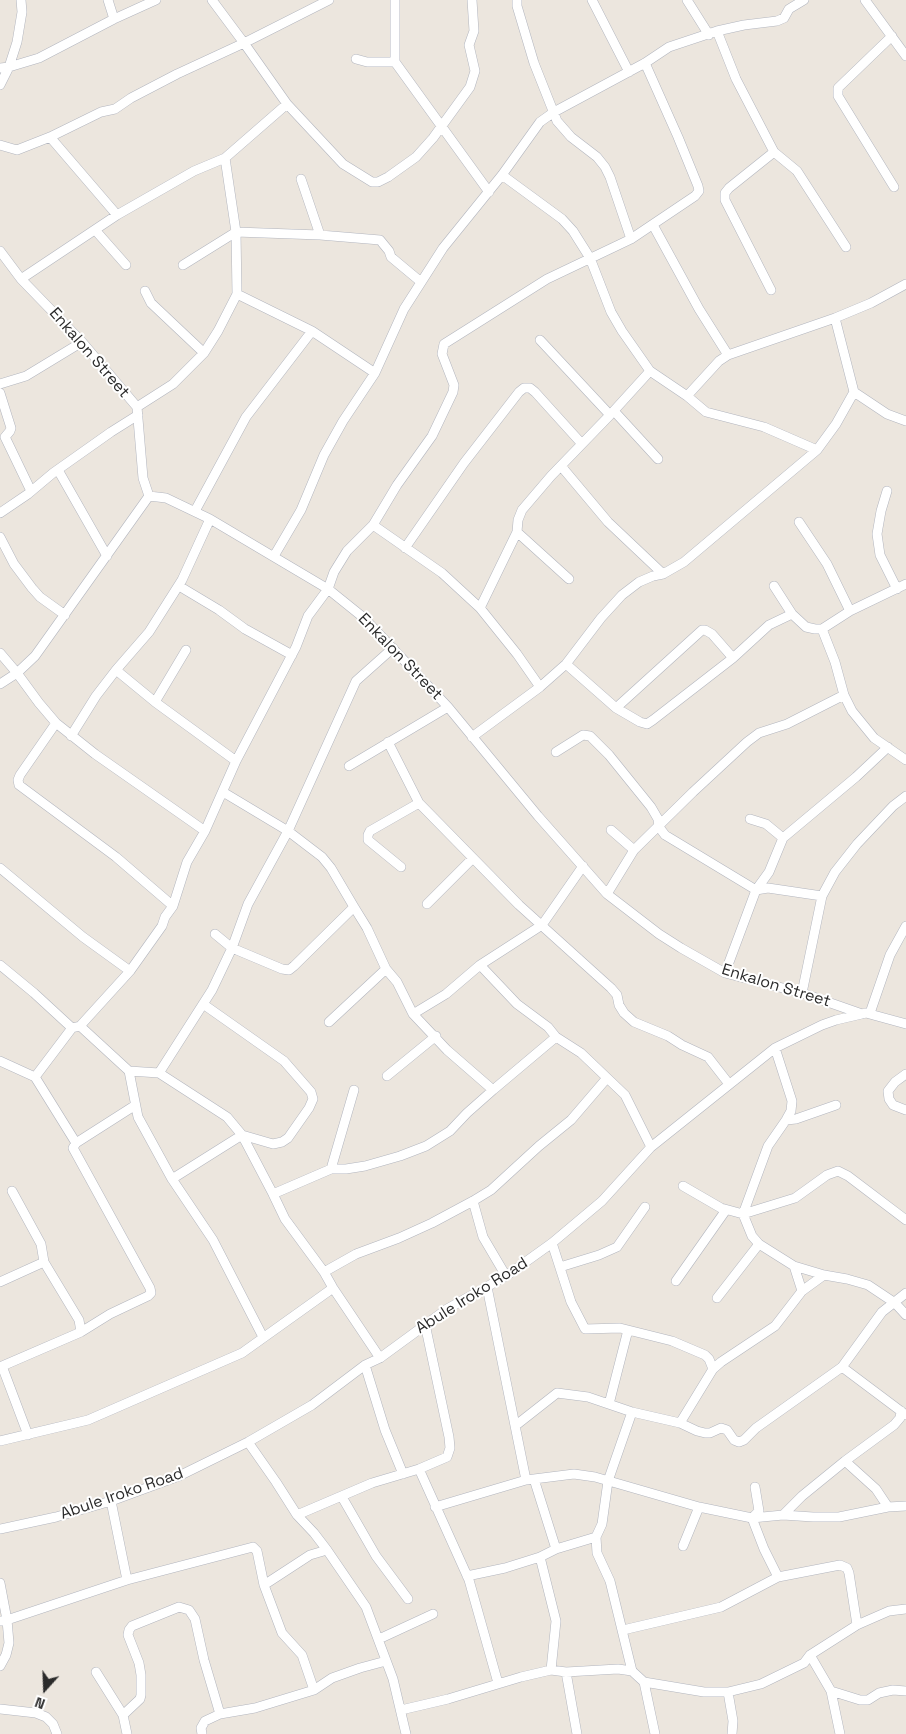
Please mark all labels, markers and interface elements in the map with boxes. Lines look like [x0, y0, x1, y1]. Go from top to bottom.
street label: Enkalon Street [45, 304, 133, 402]
street label: Enkalon Street [354, 610, 446, 704]
street label: Enkalon Street [719, 960, 833, 1012]
street label: Abule Iroko Road [412, 1254, 532, 1338]
street label: Abule Iroko Road [58, 1464, 186, 1524]
north arrow [20, 1664, 70, 1714]
text: N [32, 1693, 47, 1713]

